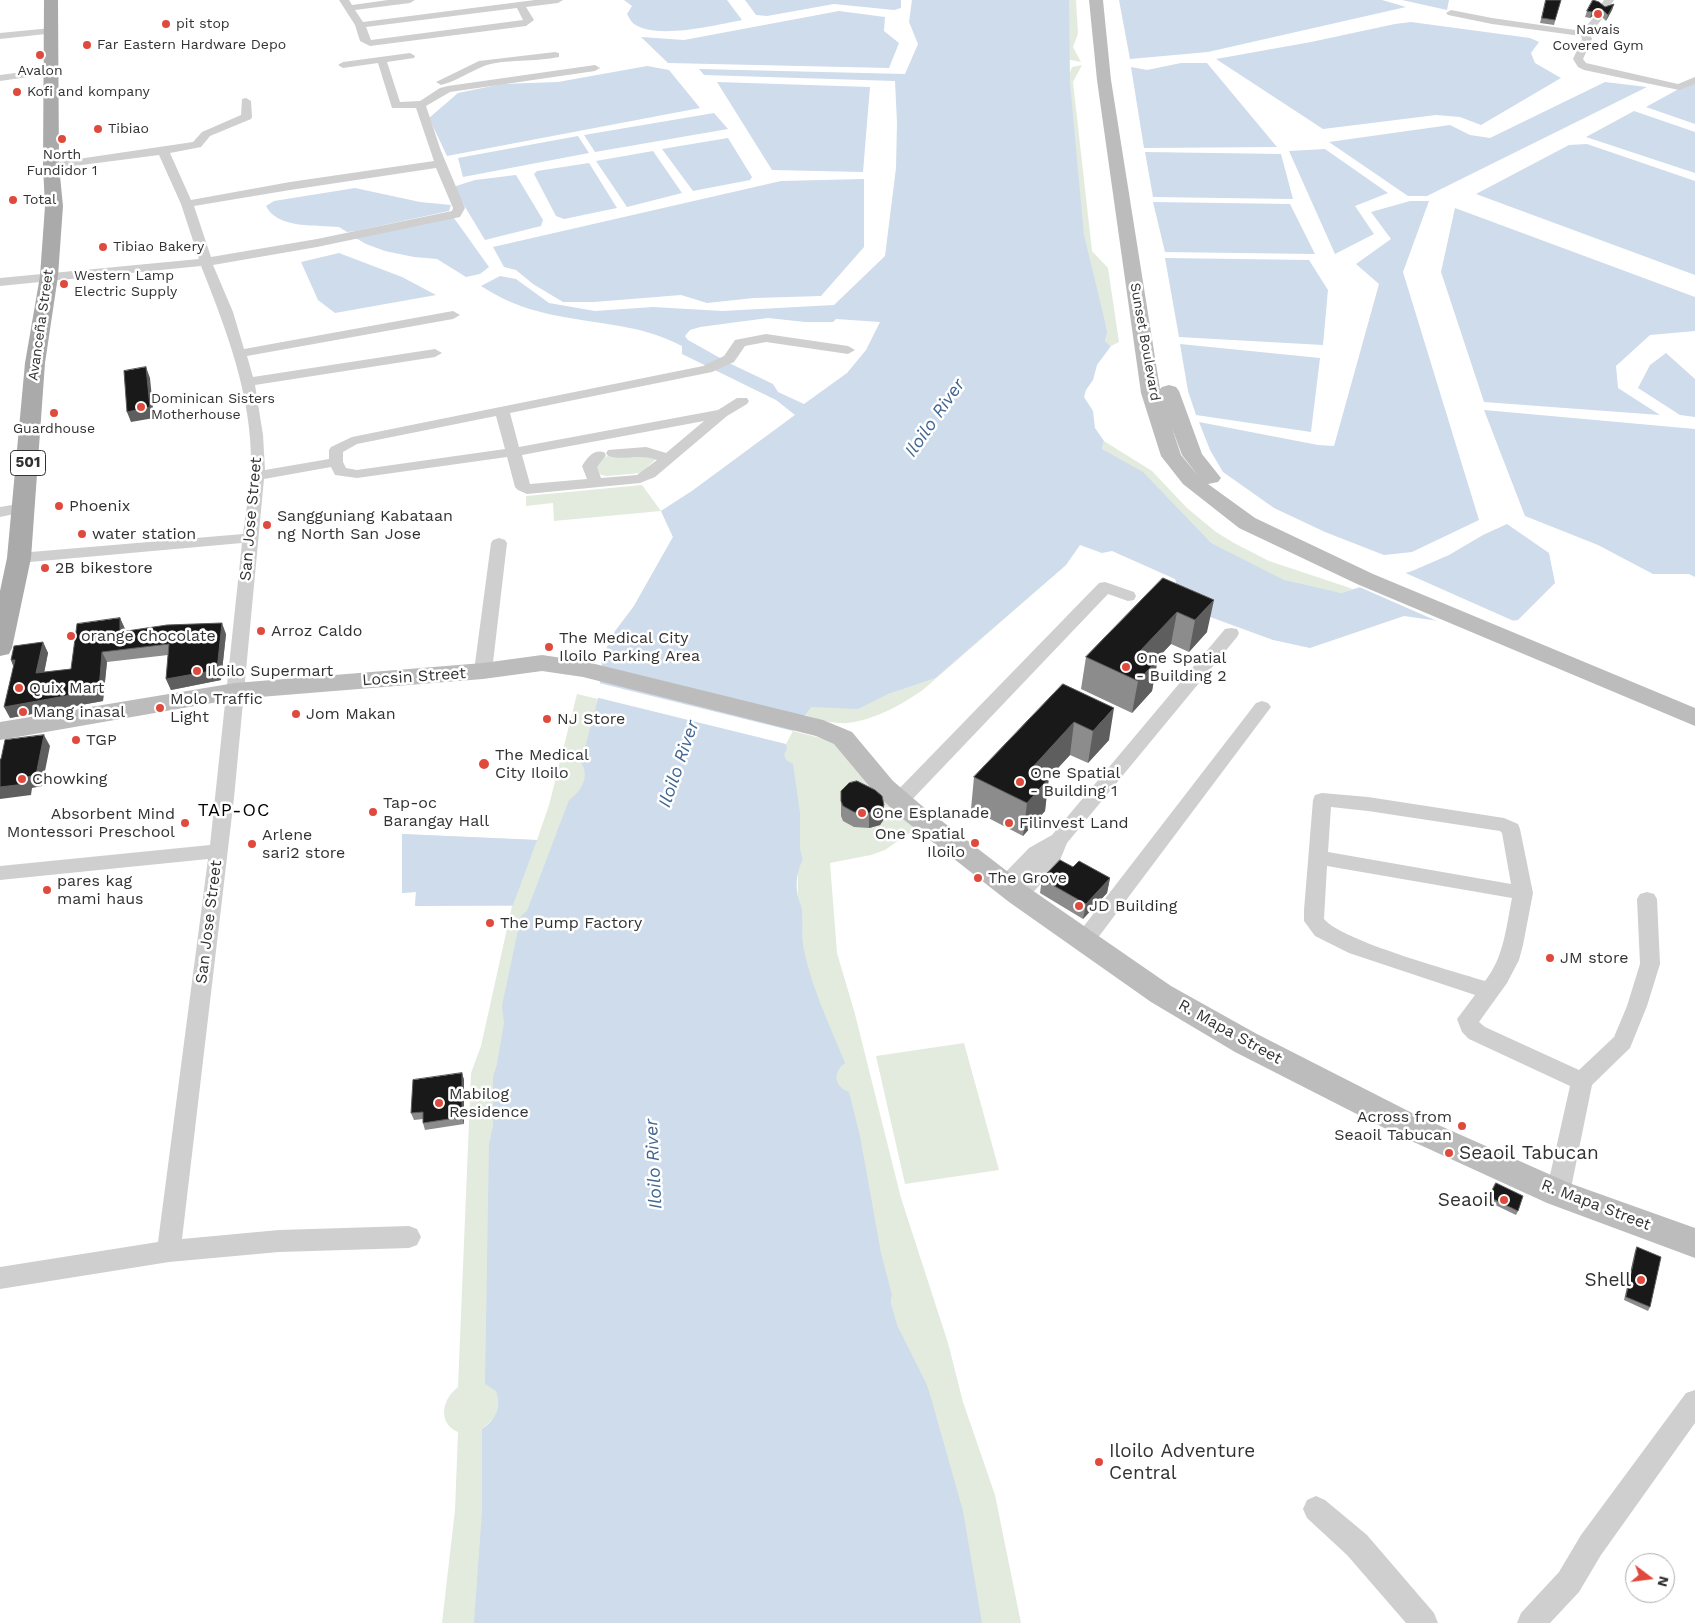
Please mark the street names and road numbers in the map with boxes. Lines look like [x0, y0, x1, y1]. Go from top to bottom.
street label: Avanceña Street [25, 268, 57, 382]
street label: Sunset Boulevard [1126, 282, 1164, 402]
road number: 501 [10, 450, 46, 476]
street label: San Jose Street [236, 456, 266, 582]
street label: Locsin Street [361, 664, 467, 690]
street label: San Jose Street [192, 859, 226, 985]
street label: R. Mapa Street [1175, 996, 1285, 1068]
street label: R. Mapa Street [1539, 1175, 1653, 1235]

